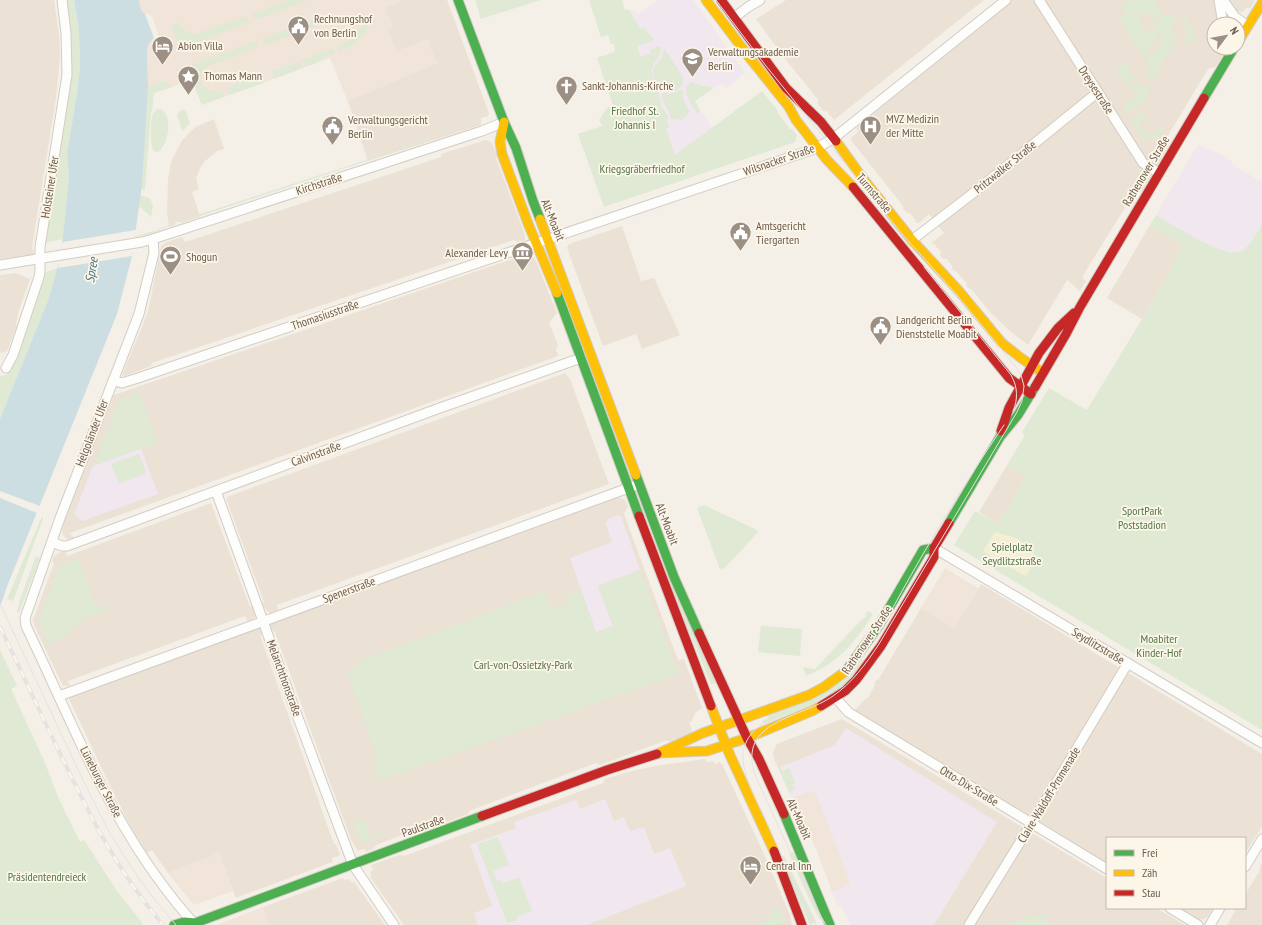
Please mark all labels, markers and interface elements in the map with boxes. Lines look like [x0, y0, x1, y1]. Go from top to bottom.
place label: Rechnungshof von Berlin [314, 11, 373, 40]
public building icon: Rechnungshof von Berlin [286, 13, 312, 46]
north arrow [1206, 16, 1246, 56]
text: N [1227, 24, 1242, 37]
hotel icon: Abion Villa [149, 33, 175, 66]
place label: Abion Villa [178, 38, 223, 53]
place label: Verwaltungsakademie Berlin [707, 44, 799, 73]
school or university icon: Verwaltungsakademie Berlin [679, 46, 705, 79]
place icon: Thomas Mann [175, 63, 201, 96]
street label: Dreysestraße [1075, 63, 1117, 117]
place label: Thomas Mann [204, 68, 262, 83]
church icon: Sankt-Johannis-Kirche [554, 73, 580, 106]
place label: Sankt-Johannis-Kirche [582, 78, 674, 93]
park label: Friedhof St. Johannis I [611, 103, 659, 132]
place label: MVZ Medizin der Mitte [886, 111, 939, 140]
place label: Verwaltungsgericht Berlin [347, 112, 428, 141]
hospital icon: MVZ Medizin der Mitte [857, 113, 883, 146]
public building icon: Verwaltungsgericht Berlin [320, 114, 346, 147]
street label: Rathenower Straße [1119, 133, 1173, 209]
street label: Pritzwalker Straße [970, 137, 1039, 196]
street label: Wilsnacker Straße [741, 140, 817, 179]
street label: Holsteiner Ufer [37, 154, 62, 219]
park label: Kriegsgräberfriedhof [600, 161, 685, 176]
street label: Kirchstraße [294, 169, 344, 198]
street label: Turmstraße [854, 170, 895, 215]
street label: Alt-Moabit [538, 197, 569, 244]
place label: Amtsgericht Tiergarten [756, 218, 806, 247]
public building icon: Amtsgericht Tiergarten [728, 220, 754, 253]
museum icon: Alexander Levy [510, 240, 536, 273]
sports icon: Shogun [157, 244, 183, 277]
place label: Alexander Levy [445, 245, 508, 260]
place label: Shogun [186, 249, 217, 264]
water label: Spree [81, 255, 102, 284]
street label: Thomasiusstraße [289, 296, 361, 333]
place label: Landgericht Berlin Dienststelle Moabit [896, 312, 977, 341]
public building icon: Landgericht Berlin Dienststelle Moabit [868, 314, 894, 347]
street label: Helgoländer Ufer [72, 396, 111, 469]
street label: Calvinstraße [289, 438, 343, 469]
street label: Alt-Moabit [653, 501, 683, 548]
park label: SportPark Poststadion [1118, 503, 1166, 532]
park label: Spielplatz Seydlitzstraße [983, 539, 1041, 568]
street label: Spenerstraße [320, 573, 377, 606]
street label: Rathenower Straße [838, 603, 895, 677]
street label: Seydlitzstraße [1069, 624, 1127, 667]
park label: Moabiter Kinder-Hof [1136, 631, 1183, 660]
street label: Melanchthonstraße [264, 638, 305, 718]
park label: Carl-von-Ossietzky-Park [474, 657, 573, 672]
street label: Lüneburger Straße [77, 744, 126, 820]
street label: Claire-Waldoff-Promenade [1014, 744, 1083, 845]
street label: Otto-Dix-Straße [937, 762, 1001, 809]
street label: Alt-Moabit [784, 796, 815, 842]
street label: Paulstraße [400, 811, 446, 840]
legend [1106, 837, 1246, 909]
text: Frei [1142, 845, 1158, 860]
hotel icon: Central Inn [738, 853, 764, 886]
place label: Central Inn [766, 858, 811, 873]
text: Zäh [1142, 865, 1157, 880]
park label: Präsidentendreieck [8, 869, 87, 884]
text: Stau [1142, 885, 1160, 900]

